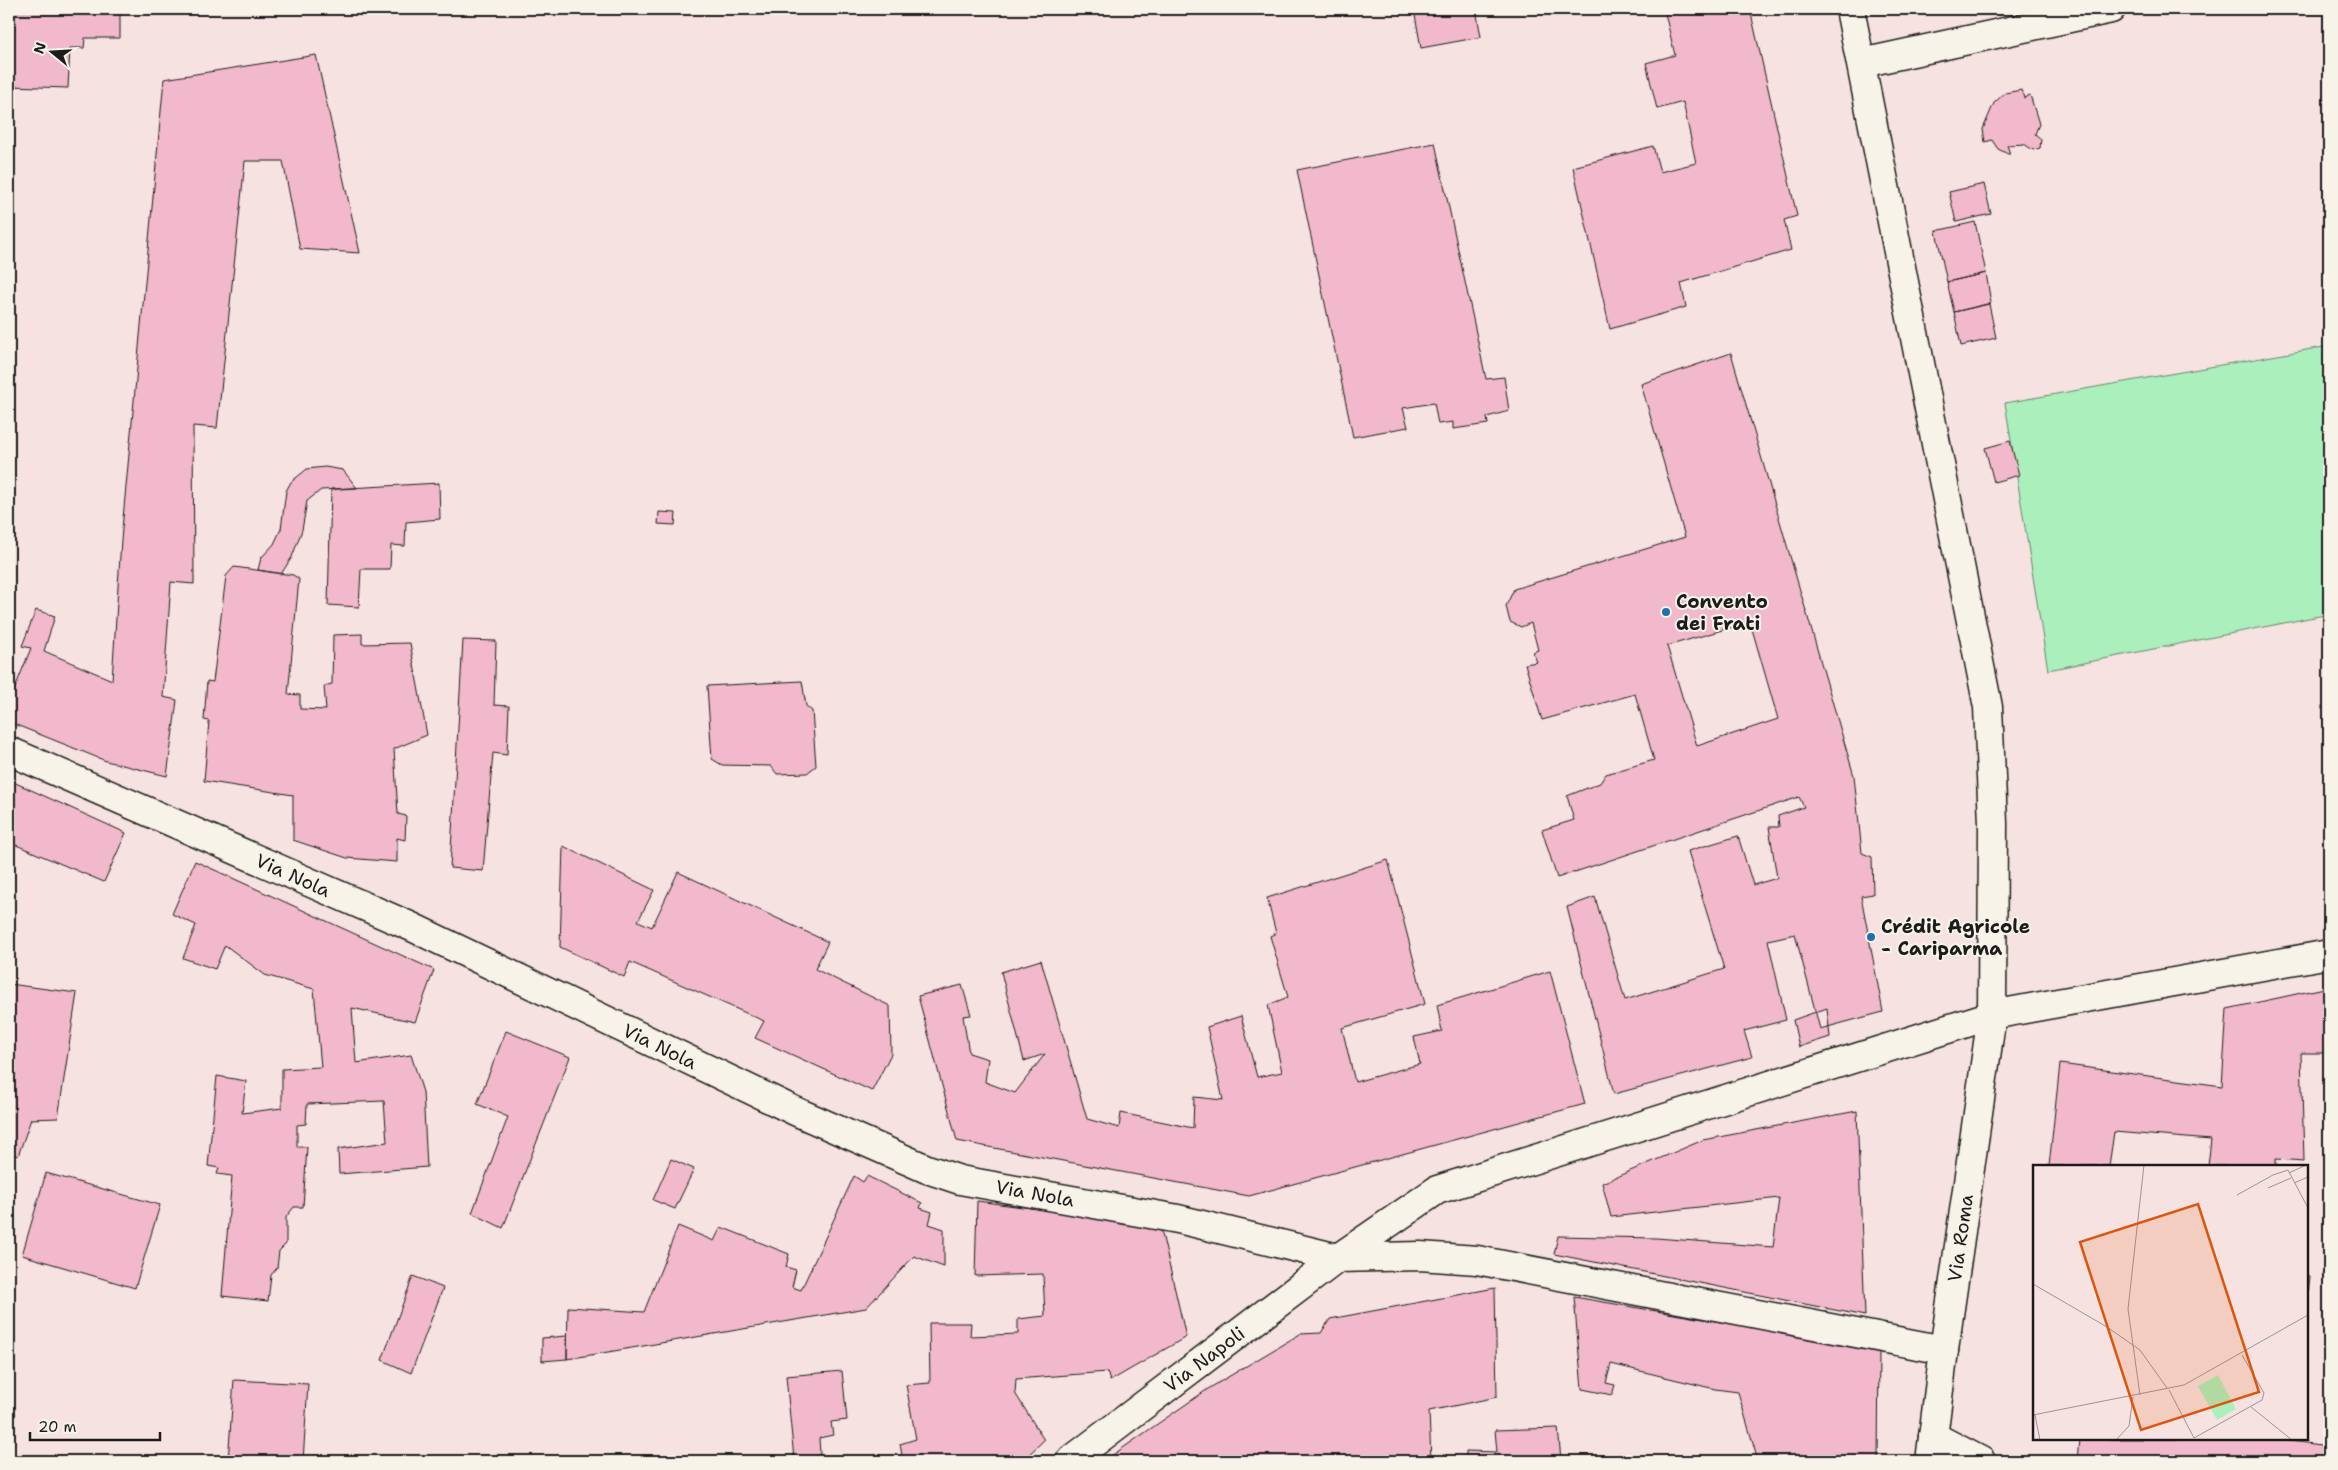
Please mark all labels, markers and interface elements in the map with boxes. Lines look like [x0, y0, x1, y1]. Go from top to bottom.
north arrow [28, 28, 78, 78]
text: N [29, 40, 50, 56]
place label: Convento dei Frati [1676, 589, 1768, 636]
marker: Convento dei Frati [1660, 606, 1672, 618]
street label: Via Nola [251, 848, 334, 903]
place label: Crédit Agricole - Cariparma [1881, 914, 2030, 961]
marker: Crédit Agricole - Cariparma [1865, 931, 1877, 943]
street label: Via Nola [619, 1018, 701, 1075]
inset map [2033, 1165, 2308, 1440]
street label: Via Nola [994, 1174, 1076, 1213]
street label: Via Roma [1942, 1192, 1979, 1284]
street label: Via Napoli [1159, 1321, 1250, 1398]
scale bar [30, 1410, 160, 1442]
text: 20 m [38, 1417, 77, 1437]

